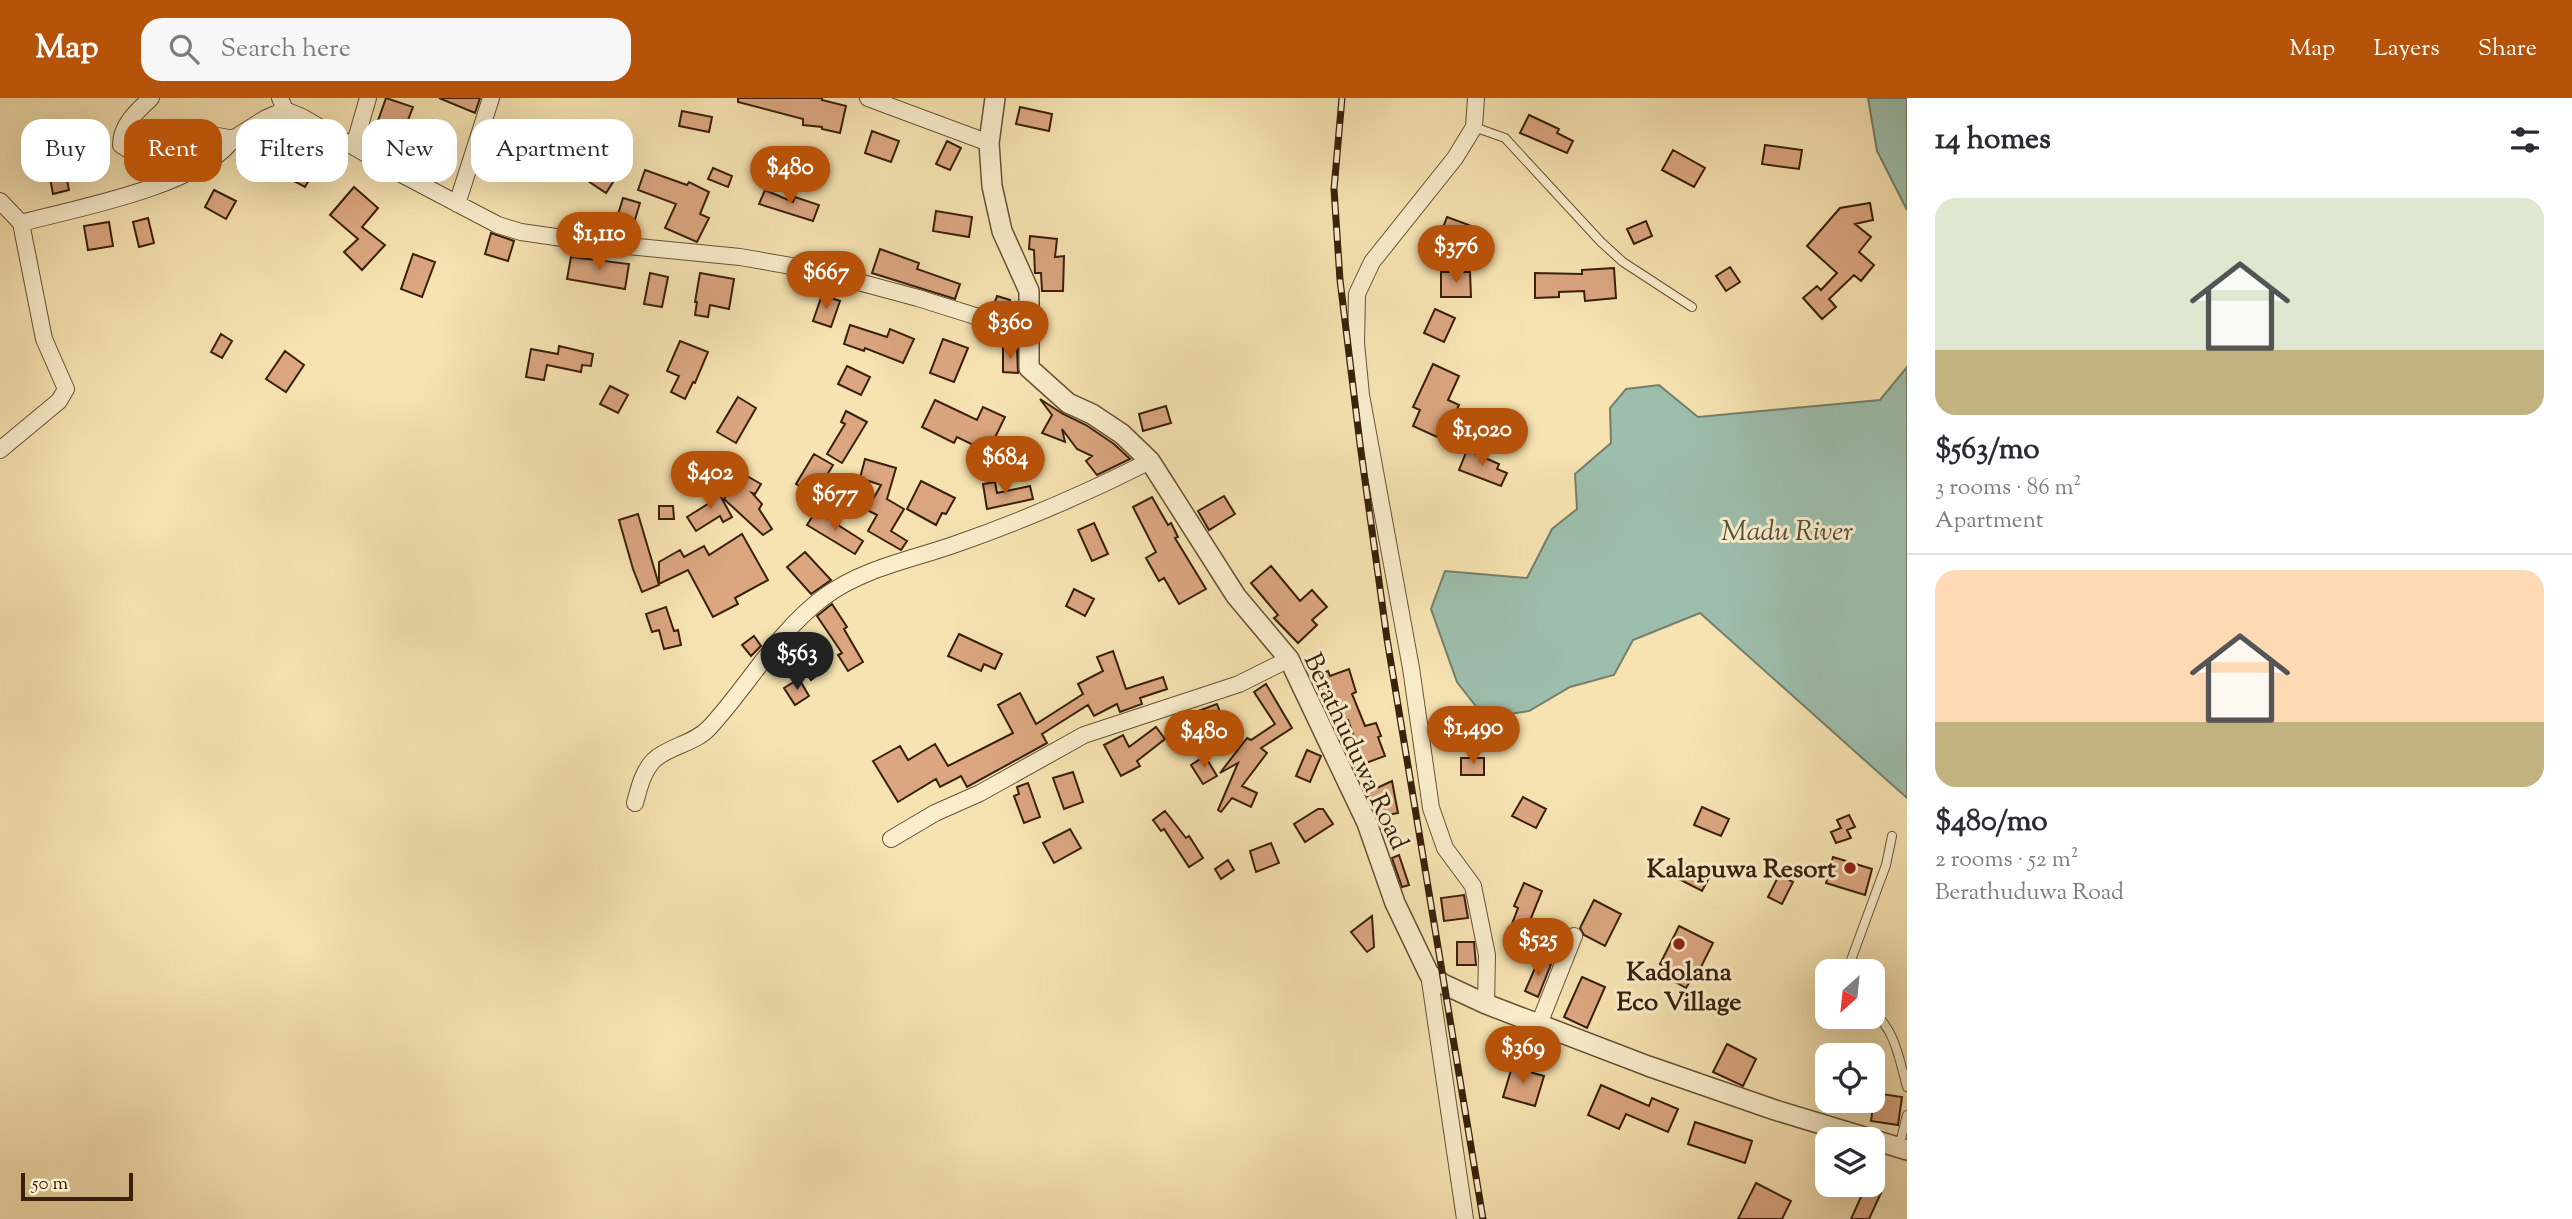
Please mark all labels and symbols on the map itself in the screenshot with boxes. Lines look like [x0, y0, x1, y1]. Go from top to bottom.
pin: $480 [749, 146, 831, 206]
pin: $1,110 [542, 212, 656, 272]
pin: $376 [1415, 226, 1497, 285]
pin: $667 [785, 252, 867, 311]
pin: $360 [969, 302, 1051, 361]
pin: $1,020 [1425, 408, 1539, 468]
pin: $684 [964, 436, 1046, 496]
pin: $402 [669, 452, 751, 511]
pin: $677 [794, 474, 876, 533]
water label: Madu River [1721, 513, 1853, 553]
pin: $563 [756, 632, 838, 692]
street label: Berathuduwa Road [1293, 647, 1417, 857]
pin: $1,490 [1416, 706, 1530, 766]
pin: $480 [1163, 710, 1245, 770]
place label: Kalapuwa Resort [1647, 852, 1836, 889]
marker: Kalapuwa Resort [1842, 860, 1858, 876]
pin: $525 [1497, 918, 1579, 978]
marker: Kadolana Eco Village [1671, 936, 1687, 952]
place label: Kadolana Eco Village [1617, 955, 1741, 1022]
north arrow [1815, 959, 1885, 1029]
pin: $369 [1482, 1026, 1564, 1086]
scale bar [21, 1170, 133, 1202]

